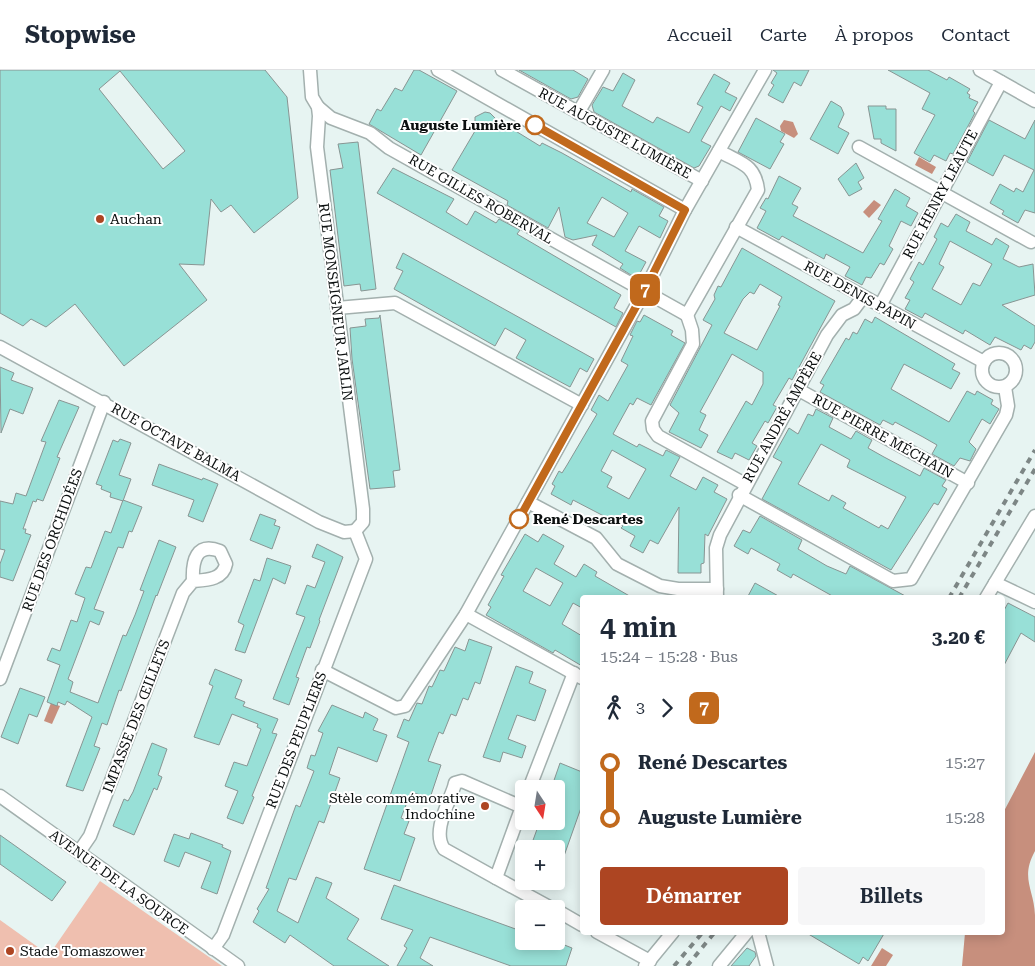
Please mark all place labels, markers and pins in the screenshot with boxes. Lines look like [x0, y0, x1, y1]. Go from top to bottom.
marker: Auguste Lumière [525, 115, 545, 135]
place label: Auguste Lumière [400, 117, 521, 133]
place label: Auchan [110, 211, 162, 227]
marker: Auchan [94, 213, 106, 225]
marker: René Descartes [509, 509, 529, 529]
place label: René Descartes [533, 511, 643, 527]
place label: Stèle commémorative Indochine [329, 790, 475, 822]
marker: Stèle commémorative Indochine [479, 800, 491, 812]
place label: Stade Tomaszower [20, 943, 145, 959]
marker: Stade Tomaszower [4, 945, 16, 957]

